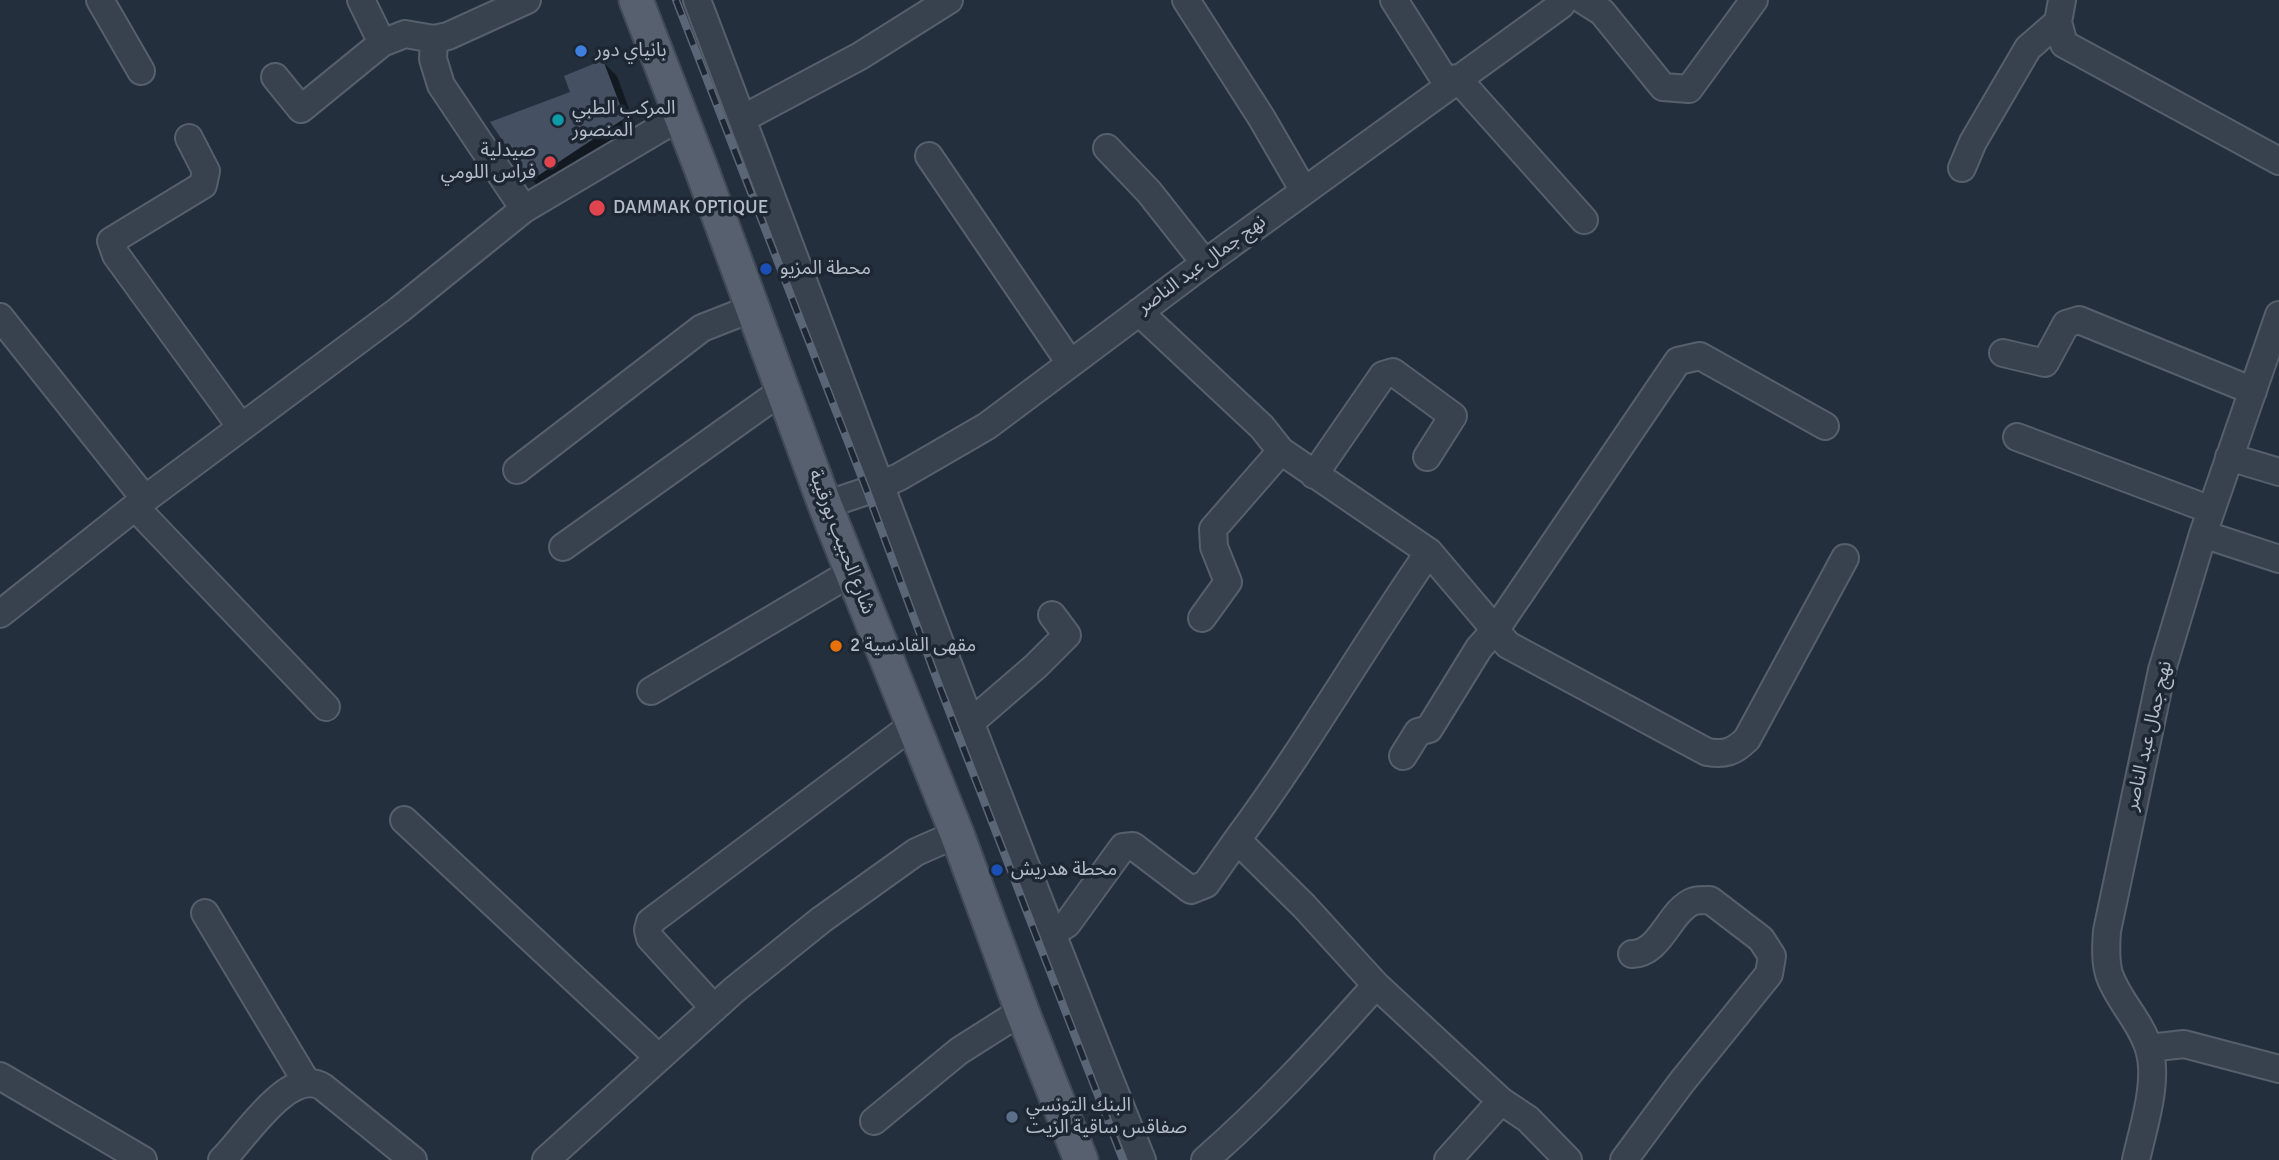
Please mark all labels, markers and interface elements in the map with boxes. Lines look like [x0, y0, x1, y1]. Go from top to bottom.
place label: بانياي دور [595, 40, 667, 62]
marker: بانياي دور [573, 43, 589, 59]
place label: المركب الطبي المنصور [572, 98, 675, 142]
marker: المركب الطبي المنصور [550, 112, 566, 128]
place label: صيدلية فراس اللومي [441, 140, 536, 184]
marker: صيدلية فراس اللومي [542, 154, 558, 170]
place label: DAMMAK OPTIQUE [613, 197, 769, 219]
marker: DAMMAK OPTIQUE [587, 198, 607, 218]
street label: نهج جمال عبد الناصر [1133, 211, 1271, 319]
place label: محطة المزيو [780, 258, 871, 280]
marker: محطة المزيو [758, 261, 774, 277]
street label: شارع الحبيب بورقيبة [803, 466, 879, 618]
place label: مقهى القادسية 2 [850, 635, 976, 657]
marker: مقهى القادسية 2 [828, 638, 844, 654]
street label: نهج جمال عبد الناصر [2121, 659, 2177, 813]
place label: محطة هدريش [1011, 859, 1117, 881]
marker: محطة هدريش [989, 862, 1005, 878]
place label: البنك التونسي صفاقس ساقية الزيت [1026, 1095, 1187, 1139]
marker: البنك التونسي صفاقس ساقية الزيت [1004, 1109, 1020, 1125]

